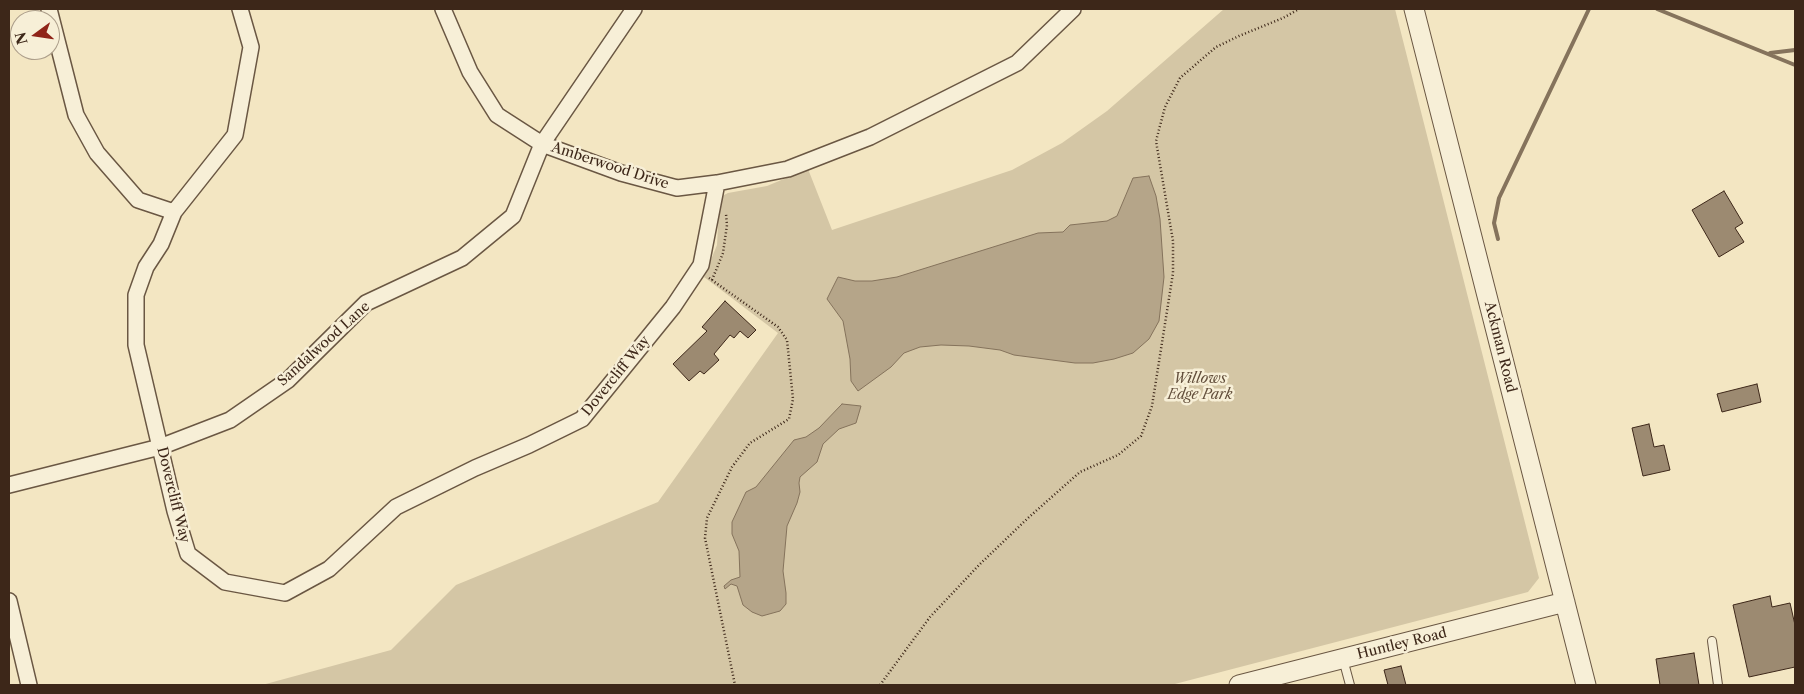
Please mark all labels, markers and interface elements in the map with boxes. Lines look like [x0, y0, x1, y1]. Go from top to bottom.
north arrow [10, 10, 60, 60]
text: N [11, 30, 32, 46]
street label: Amberwood Drive [549, 139, 671, 193]
street label: Sandalwood Lane [274, 298, 374, 390]
street label: Ackman Road [1481, 300, 1519, 394]
street label: Dovercliff Way [579, 333, 653, 419]
park label: Willows Edge Park [1168, 371, 1232, 404]
street label: Dovercliff Way [153, 445, 193, 545]
street label: Huntley Road [1355, 625, 1449, 663]

